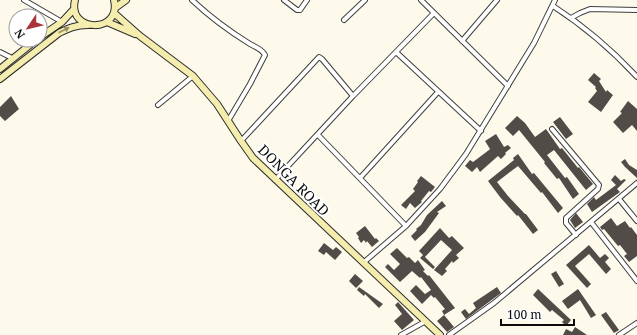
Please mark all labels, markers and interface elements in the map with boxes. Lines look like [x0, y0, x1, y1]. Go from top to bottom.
north arrow [8, 8, 48, 48]
text: N [11, 26, 28, 42]
one-way arrow [58, 27, 70, 34]
street label: DONGA ROAD [254, 140, 334, 220]
scale bar [501, 301, 574, 327]
text: 100 m [507, 306, 542, 323]

